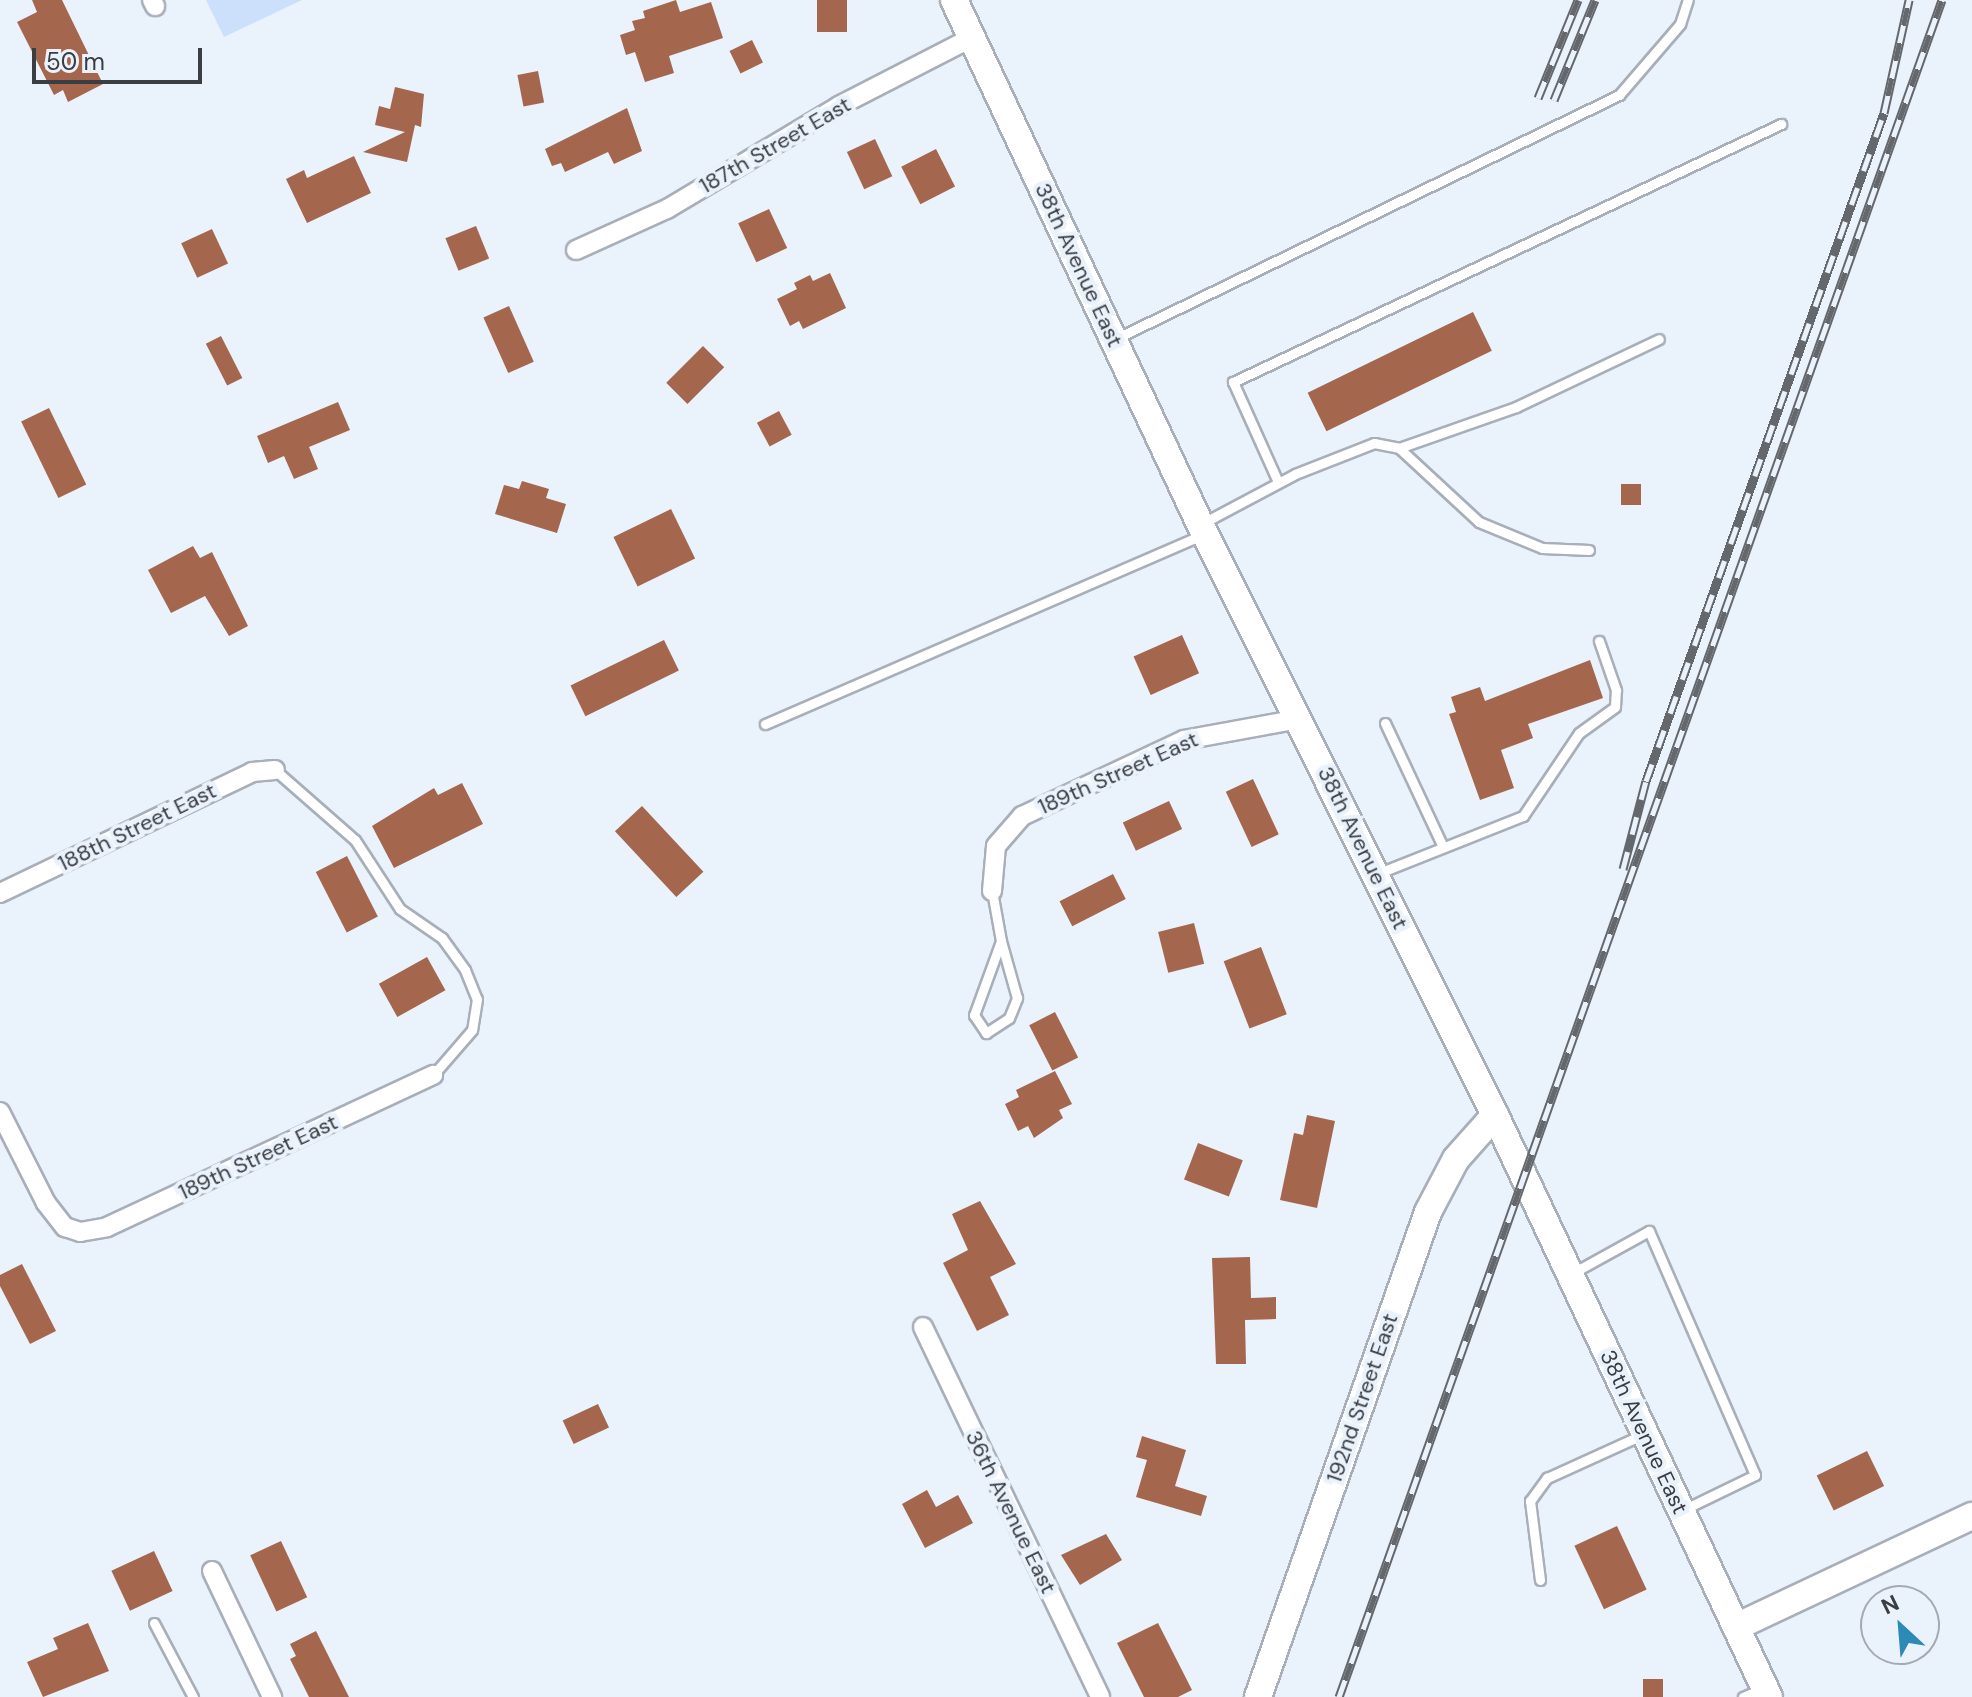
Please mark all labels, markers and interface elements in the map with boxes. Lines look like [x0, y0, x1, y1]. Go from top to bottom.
scale bar [36, 32, 206, 82]
text: 50 m [46, 46, 105, 77]
street label: 187th Street East [695, 91, 855, 199]
street label: 38th Avenue East [1029, 179, 1129, 351]
street label: 189th Street East [1034, 726, 1202, 820]
street label: 38th Avenue East [1312, 762, 1414, 934]
street label: 188th Street East [54, 777, 220, 877]
street label: 189th Street East [174, 1109, 342, 1205]
street label: 192nd Street East [1321, 1310, 1403, 1486]
street label: 38th Avenue East [1594, 1346, 1694, 1518]
street label: 36th Avenue East [960, 1426, 1062, 1598]
north arrow [1860, 1585, 1940, 1665]
text: N [1877, 1588, 1904, 1621]

